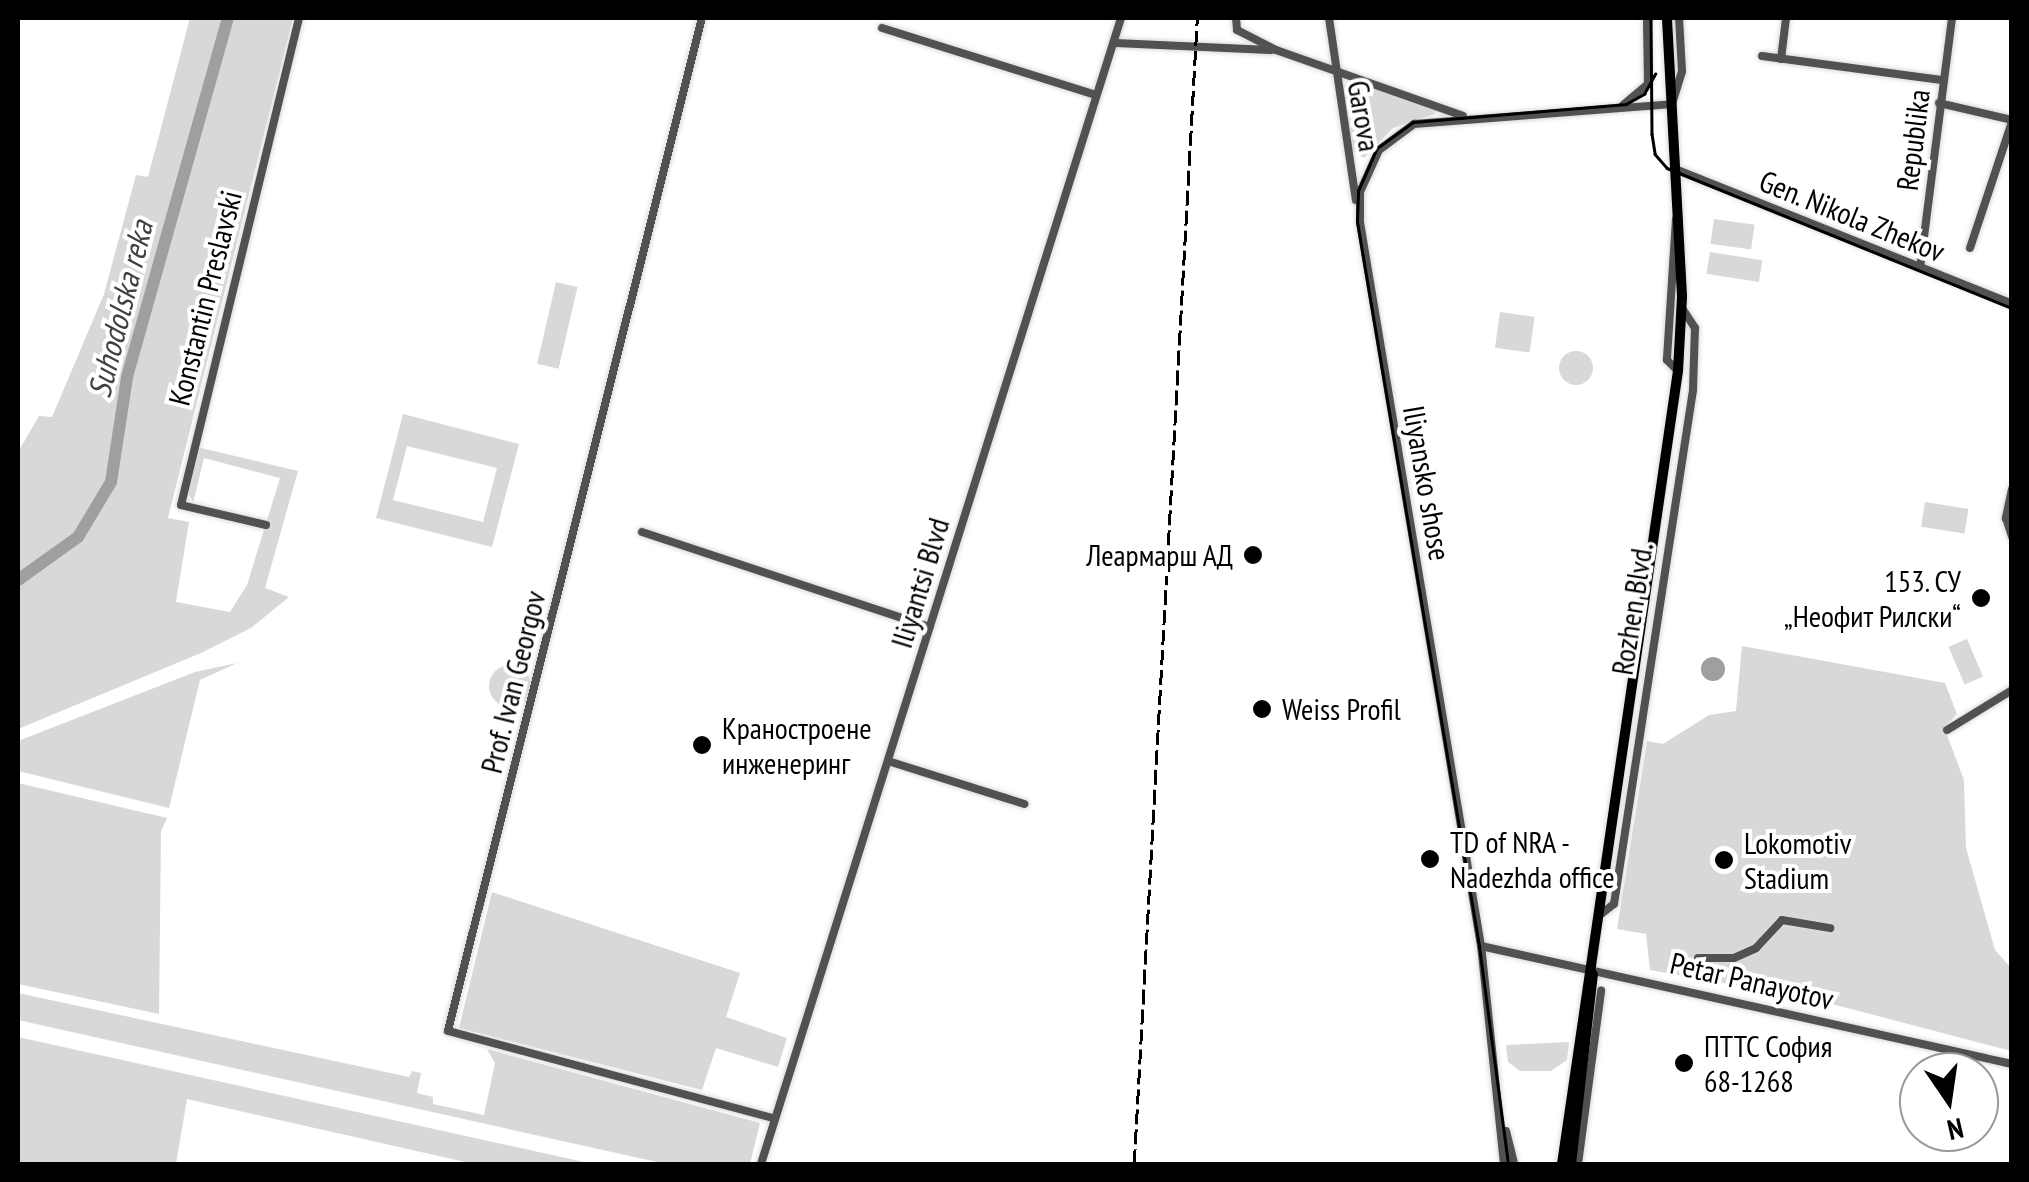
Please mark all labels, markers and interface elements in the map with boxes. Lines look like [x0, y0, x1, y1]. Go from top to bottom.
street label: Garova [1340, 78, 1388, 154]
street label: Republika [1889, 87, 1937, 193]
street label: Gen. Nikola Zhekov [1753, 162, 1951, 270]
street label: Konstantin Preslavski [161, 187, 249, 409]
water label: Suhodolska reka [80, 217, 160, 401]
street label: Iliyansko shose [1396, 403, 1458, 563]
street label: Iliyantsi Blvd [883, 514, 957, 652]
place label: Леармарш АД [1085, 537, 1233, 573]
street label: Rozhen Blvd. [1604, 541, 1660, 677]
marker: Леармарш АД [1242, 544, 1264, 566]
place label: 153. СУ „Неофит Рилски“ [1783, 563, 1961, 634]
street label: Prof. Ivan Georgov [473, 586, 553, 778]
marker: 153. СУ „Неофит Рилски“ [1970, 587, 1992, 609]
place label: Weiss Profil [1282, 691, 1401, 727]
marker: Weiss Profil [1251, 698, 1273, 720]
place label: Краностроене инженеринг [722, 710, 872, 780]
marker: Краностроене инженеринг [691, 734, 713, 756]
place label: TD of NRA - Nadezhda office [1450, 824, 1615, 894]
place label: Lokomotiv Stadium [1744, 825, 1851, 896]
marker: TD of NRA - Nadezhda office [1419, 848, 1441, 870]
marker: Lokomotiv Stadium [1713, 849, 1735, 871]
street label: Petar Panayotov [1667, 945, 1837, 1017]
place label: ПТТС София 68-1268 [1704, 1028, 1833, 1098]
marker: ПТТС София 68-1268 [1673, 1052, 1695, 1074]
north arrow [1899, 1052, 1999, 1152]
text: N [1944, 1110, 1967, 1149]

